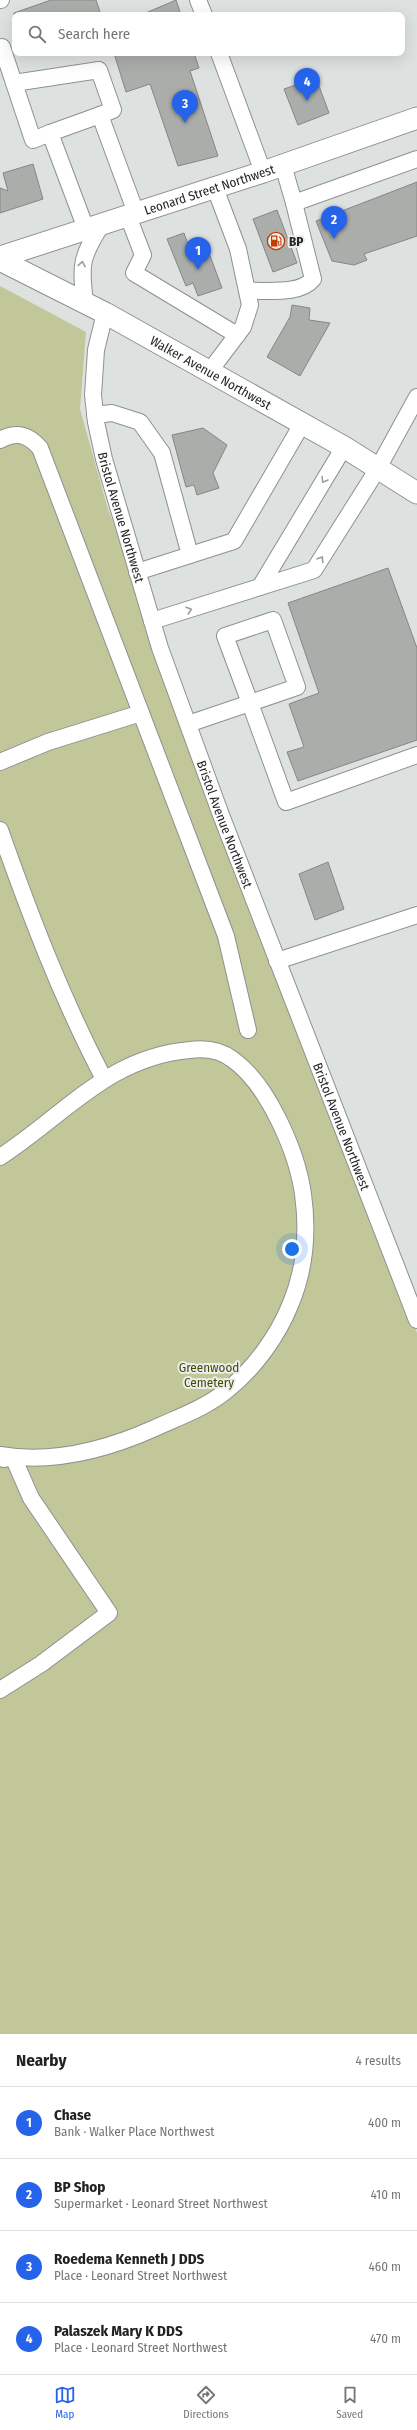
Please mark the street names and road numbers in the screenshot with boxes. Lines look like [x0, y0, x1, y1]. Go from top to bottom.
street label: Leonard Street Northwest [142, 161, 278, 218]
street label: Walker Avenue Northwest [147, 333, 274, 413]
street label: Bristol Avenue Northwest [95, 451, 147, 585]
street label: Bristol Avenue Northwest [194, 758, 256, 891]
street label: Bristol Avenue Northwest [310, 1061, 373, 1193]

